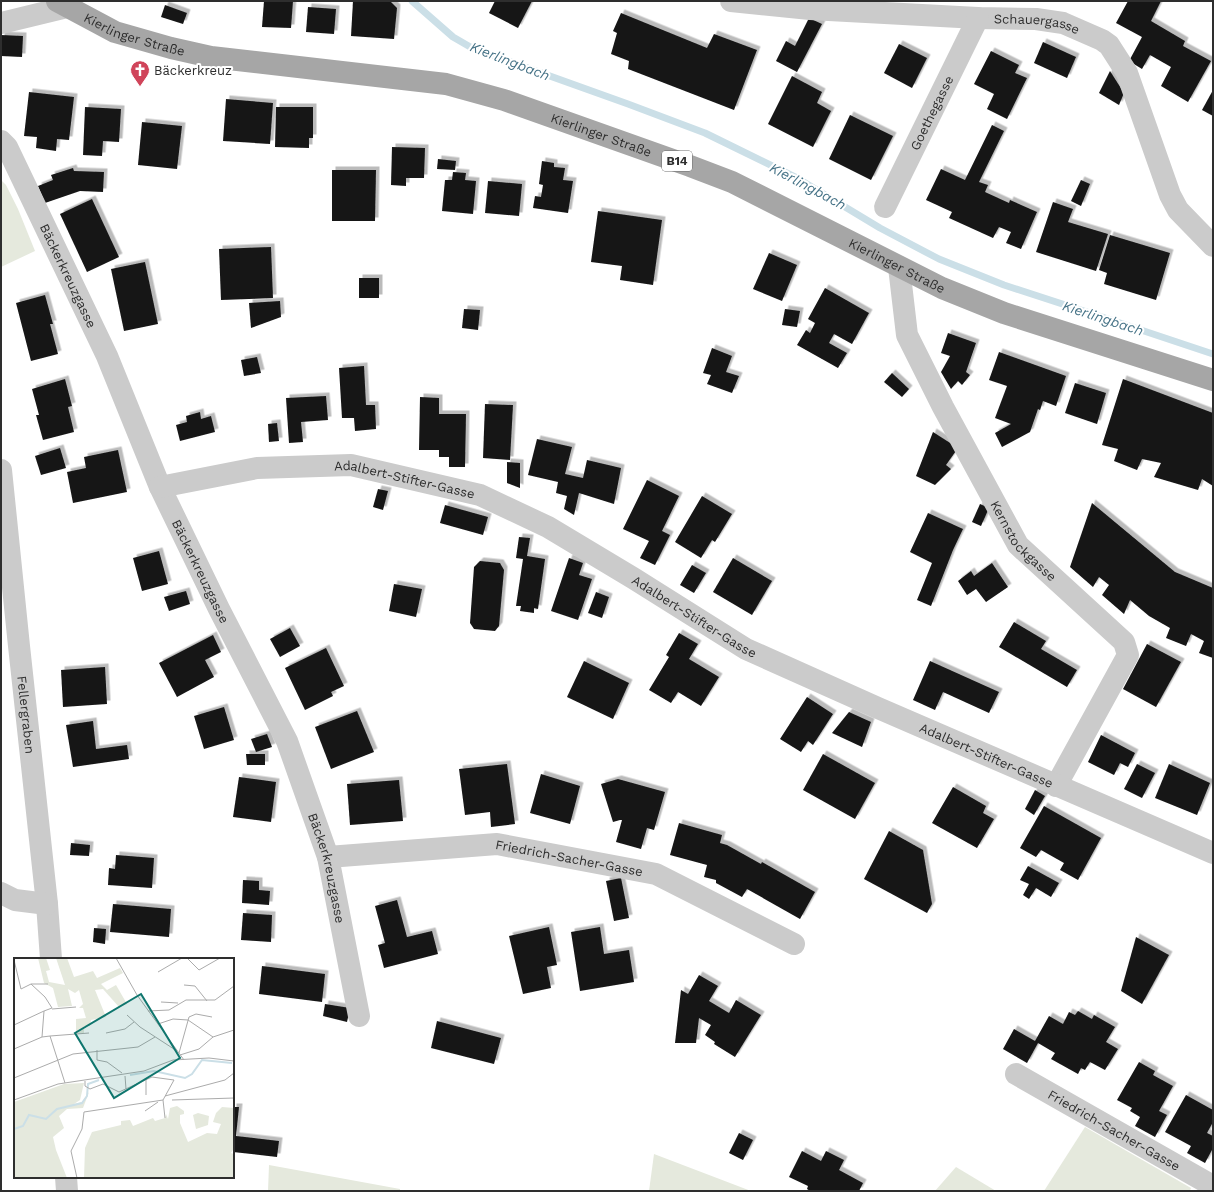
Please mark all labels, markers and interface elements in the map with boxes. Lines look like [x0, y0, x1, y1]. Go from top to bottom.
street label: Kierlinger Straße [82, 9, 186, 58]
street label: Schauergasse [994, 11, 1082, 37]
water label: Kierlingbach [468, 38, 552, 84]
church icon: Bäckerkreuz [129, 59, 151, 87]
place label: Bäckerkreuz [154, 63, 232, 78]
street label: Goethegasse [907, 73, 956, 152]
street label: Kierlinger Straße [549, 110, 654, 159]
road number: B14 [662, 151, 692, 171]
water label: Kierlingbach [767, 159, 849, 213]
street label: Bäckerkreuzgasse [37, 221, 100, 330]
street label: Kierlinger Straße [846, 235, 948, 296]
water label: Kierlingbach [1061, 297, 1145, 339]
street label: Adalbert-Stifter-Gasse [334, 458, 476, 501]
street label: Kernstockgasse [988, 498, 1060, 584]
street label: Bäckerkreuzgasse [169, 517, 232, 626]
street label: Adalbert-Stifter-Gasse [629, 572, 759, 660]
street label: Fellergraben [15, 675, 38, 754]
street label: Adalbert-Stifter-Gasse [918, 720, 1056, 790]
street label: Bäckerkreuzgasse [305, 811, 348, 924]
street label: Friedrich-Sacher-Gasse [494, 836, 644, 879]
inset map [14, 958, 234, 1178]
street label: Friedrich-Sacher-Gasse [1045, 1086, 1183, 1173]

